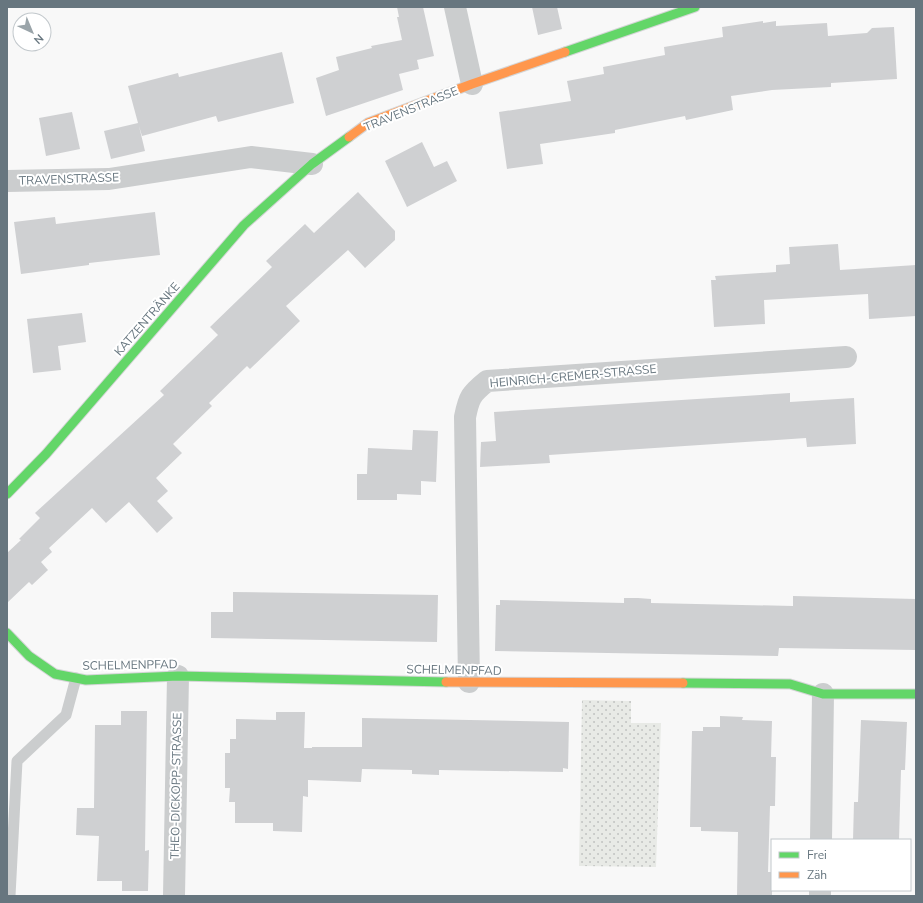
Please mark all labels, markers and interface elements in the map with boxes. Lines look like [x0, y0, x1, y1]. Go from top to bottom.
north arrow [12, 12, 52, 52]
text: N [30, 31, 47, 47]
street label: TRAVENSTRASSE [362, 83, 460, 135]
street label: TRAVENSTRASSE [19, 169, 119, 189]
street label: KATZENTRÄNKE [111, 279, 183, 359]
street label: HEINRICH-CREMER-STRASSE [489, 361, 657, 391]
street label: SCHELMENPFAD [82, 656, 178, 674]
street label: SCHELMENPFAD [406, 661, 502, 679]
street label: THEO-DICKOPP-STRASSE [167, 713, 185, 859]
legend [771, 839, 911, 891]
text: Frei [807, 847, 827, 863]
text: Zäh [807, 867, 827, 883]

